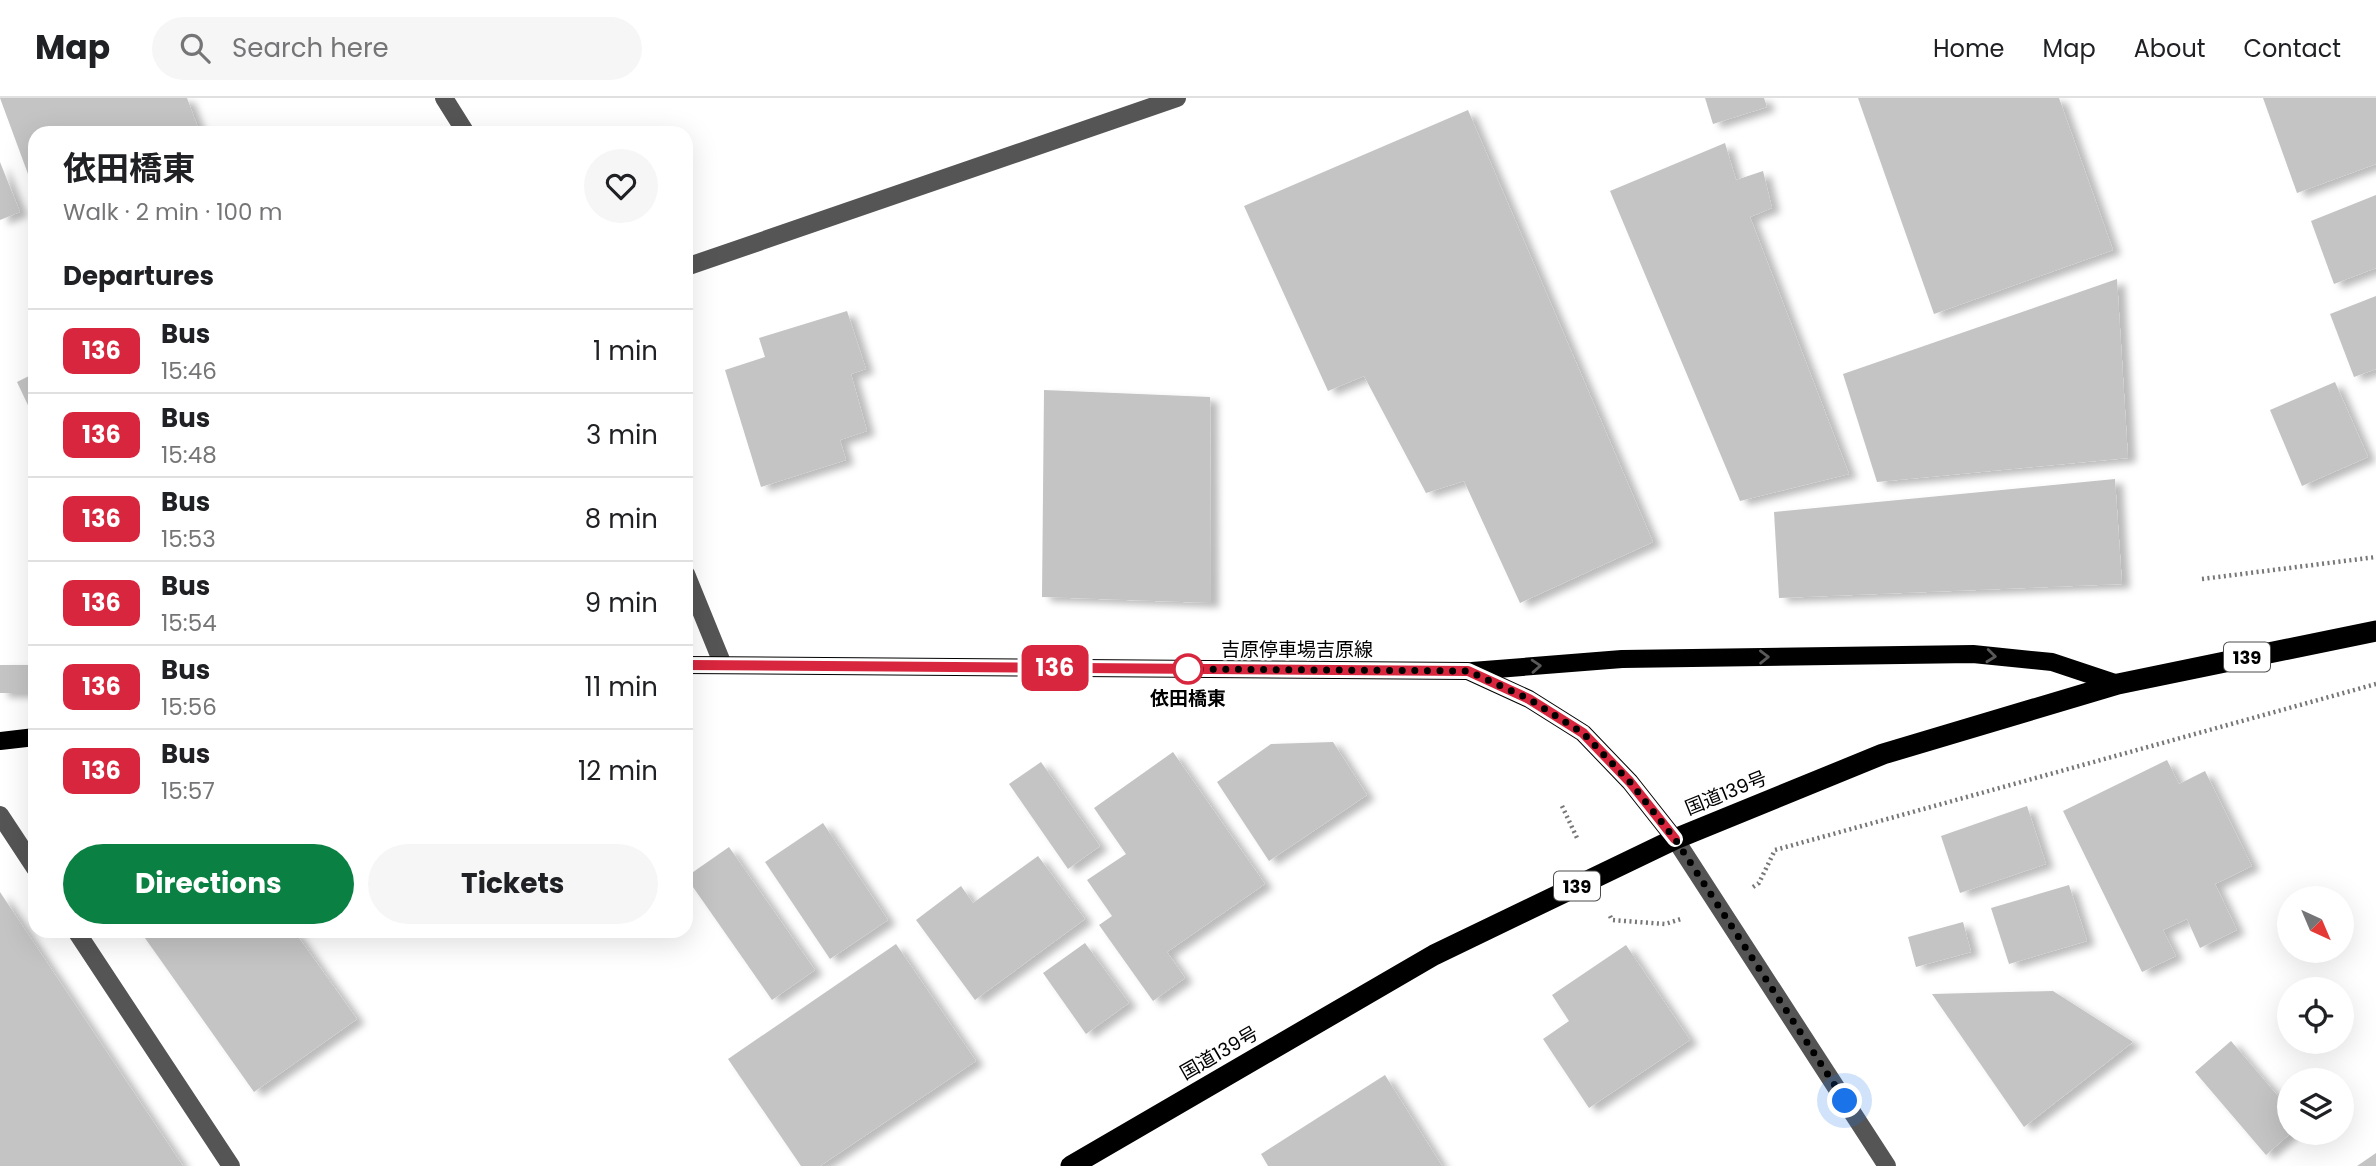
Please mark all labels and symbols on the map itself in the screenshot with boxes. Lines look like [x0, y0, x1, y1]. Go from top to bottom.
street label: 吉原停車場吉原線 [1221, 636, 1373, 663]
road number: 139 [2224, 642, 2270, 672]
line badge: 136 [1015, 645, 1095, 691]
one-way arrow [1985, 648, 1997, 663]
one-way arrow [1759, 649, 1769, 665]
marker: 依田橋東 [1173, 654, 1203, 684]
one-way arrow [1531, 659, 1542, 674]
place label: 依田橋東 [1150, 685, 1226, 712]
street label: 国道139号 [1681, 764, 1771, 822]
road number: 139 [1554, 872, 1600, 900]
north arrow [2277, 886, 2354, 962]
street label: 国道139号 [1175, 1020, 1263, 1086]
your location [1827, 1083, 1862, 1118]

